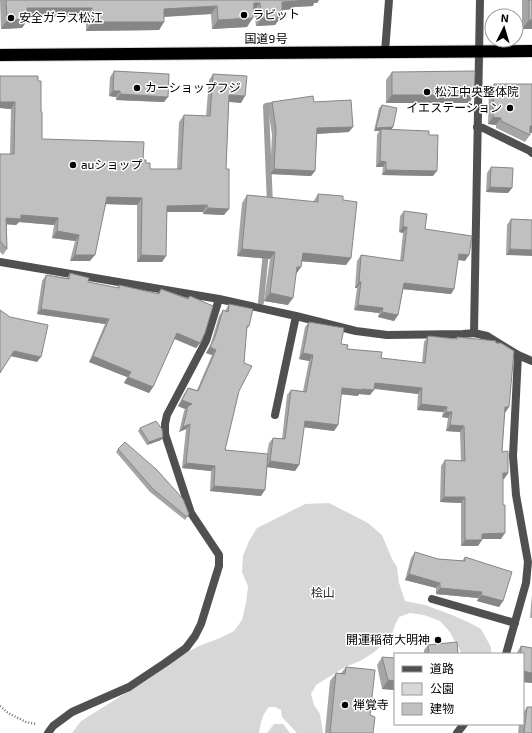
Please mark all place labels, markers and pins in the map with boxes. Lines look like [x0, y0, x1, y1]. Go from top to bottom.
place label: ラビット [252, 7, 300, 21]
place label: 安全ガラス松江 [19, 10, 103, 24]
marker: ラビット [239, 10, 249, 20]
marker: 安全ガラス松江 [6, 13, 16, 23]
place label: カーショップフジ [145, 80, 241, 94]
marker: カーショップフジ [132, 83, 142, 93]
place label: 松江中央整体院 [435, 84, 519, 98]
marker: 松江中央整体院 [422, 87, 432, 97]
place label: イエステーション [406, 100, 502, 114]
marker: イエステーション [505, 103, 515, 113]
place label: auショップ [81, 157, 142, 171]
marker: auショップ [68, 160, 78, 170]
place label: 開運稲荷大明神 [346, 632, 430, 646]
marker: 開運稲荷大明神 [433, 635, 443, 645]
place label: 禅覚寺 [353, 697, 389, 711]
marker: 禅覚寺 [340, 700, 350, 710]

